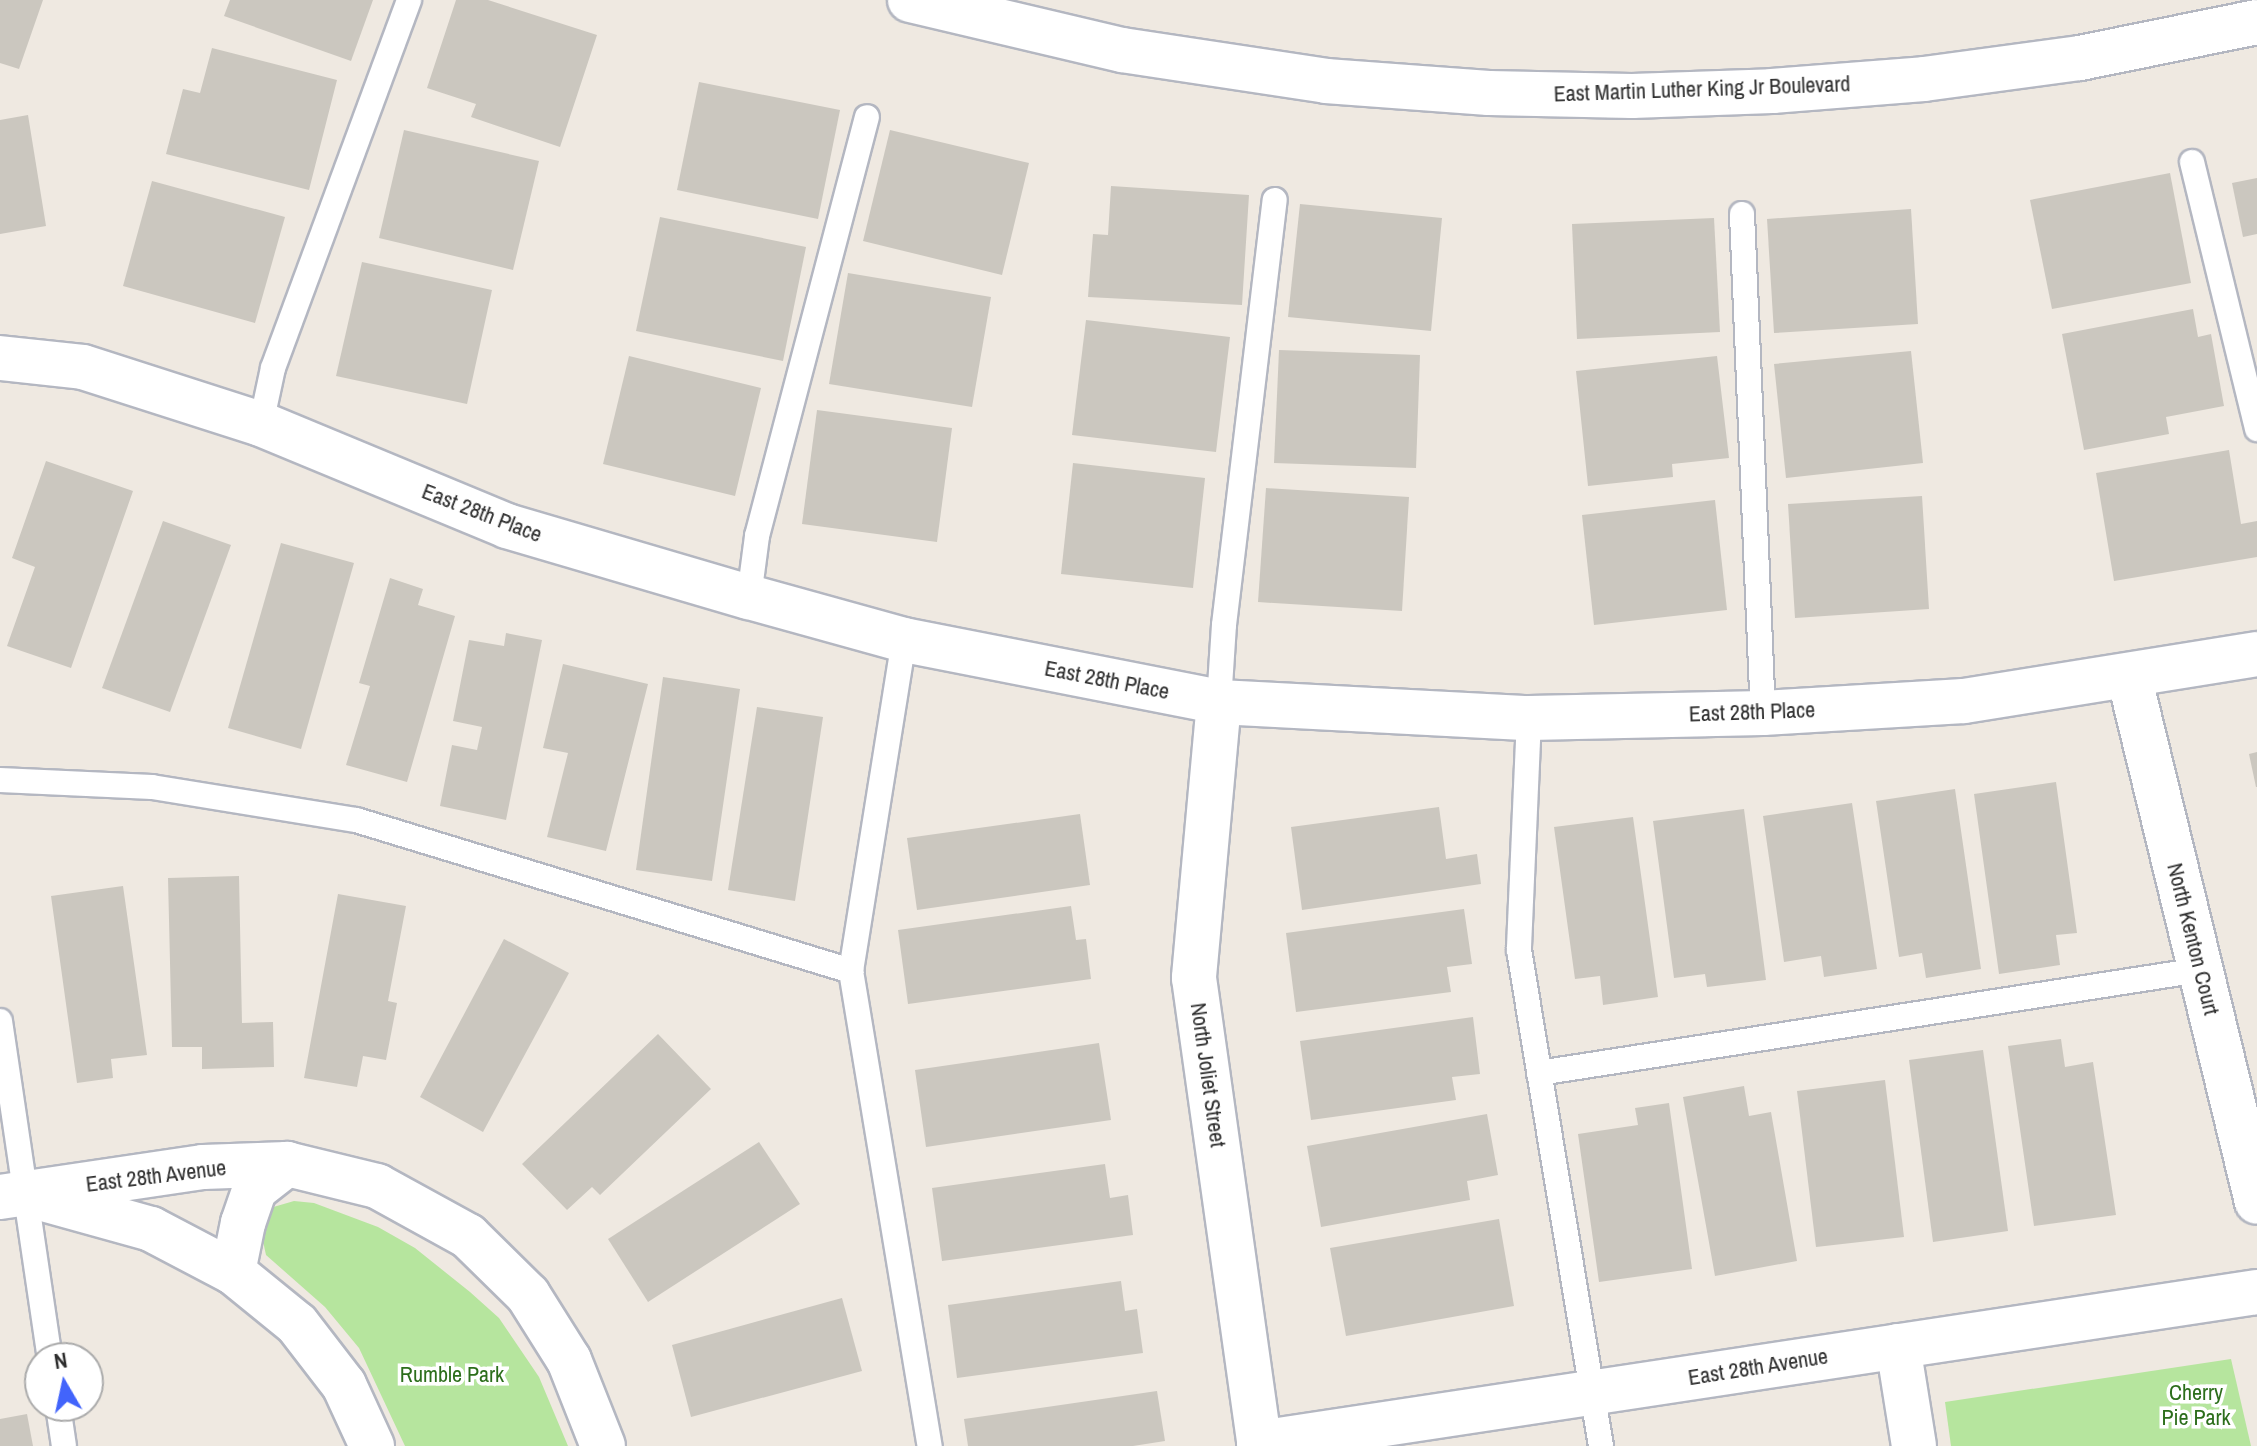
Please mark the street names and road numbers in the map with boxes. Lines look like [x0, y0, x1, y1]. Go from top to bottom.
street label: East Martin Luther King Jr Boulevard [1553, 71, 1851, 107]
street label: East 28th Place [418, 478, 546, 548]
street label: East 28th Place [1042, 655, 1172, 705]
street label: East 28th Place [1688, 697, 1816, 727]
street label: North Kenton Court [2161, 860, 2225, 1018]
street label: North Joliet Street [1185, 1001, 1231, 1149]
street label: East 28th Avenue [84, 1154, 228, 1198]
street label: East 28th Avenue [1686, 1343, 1830, 1391]

